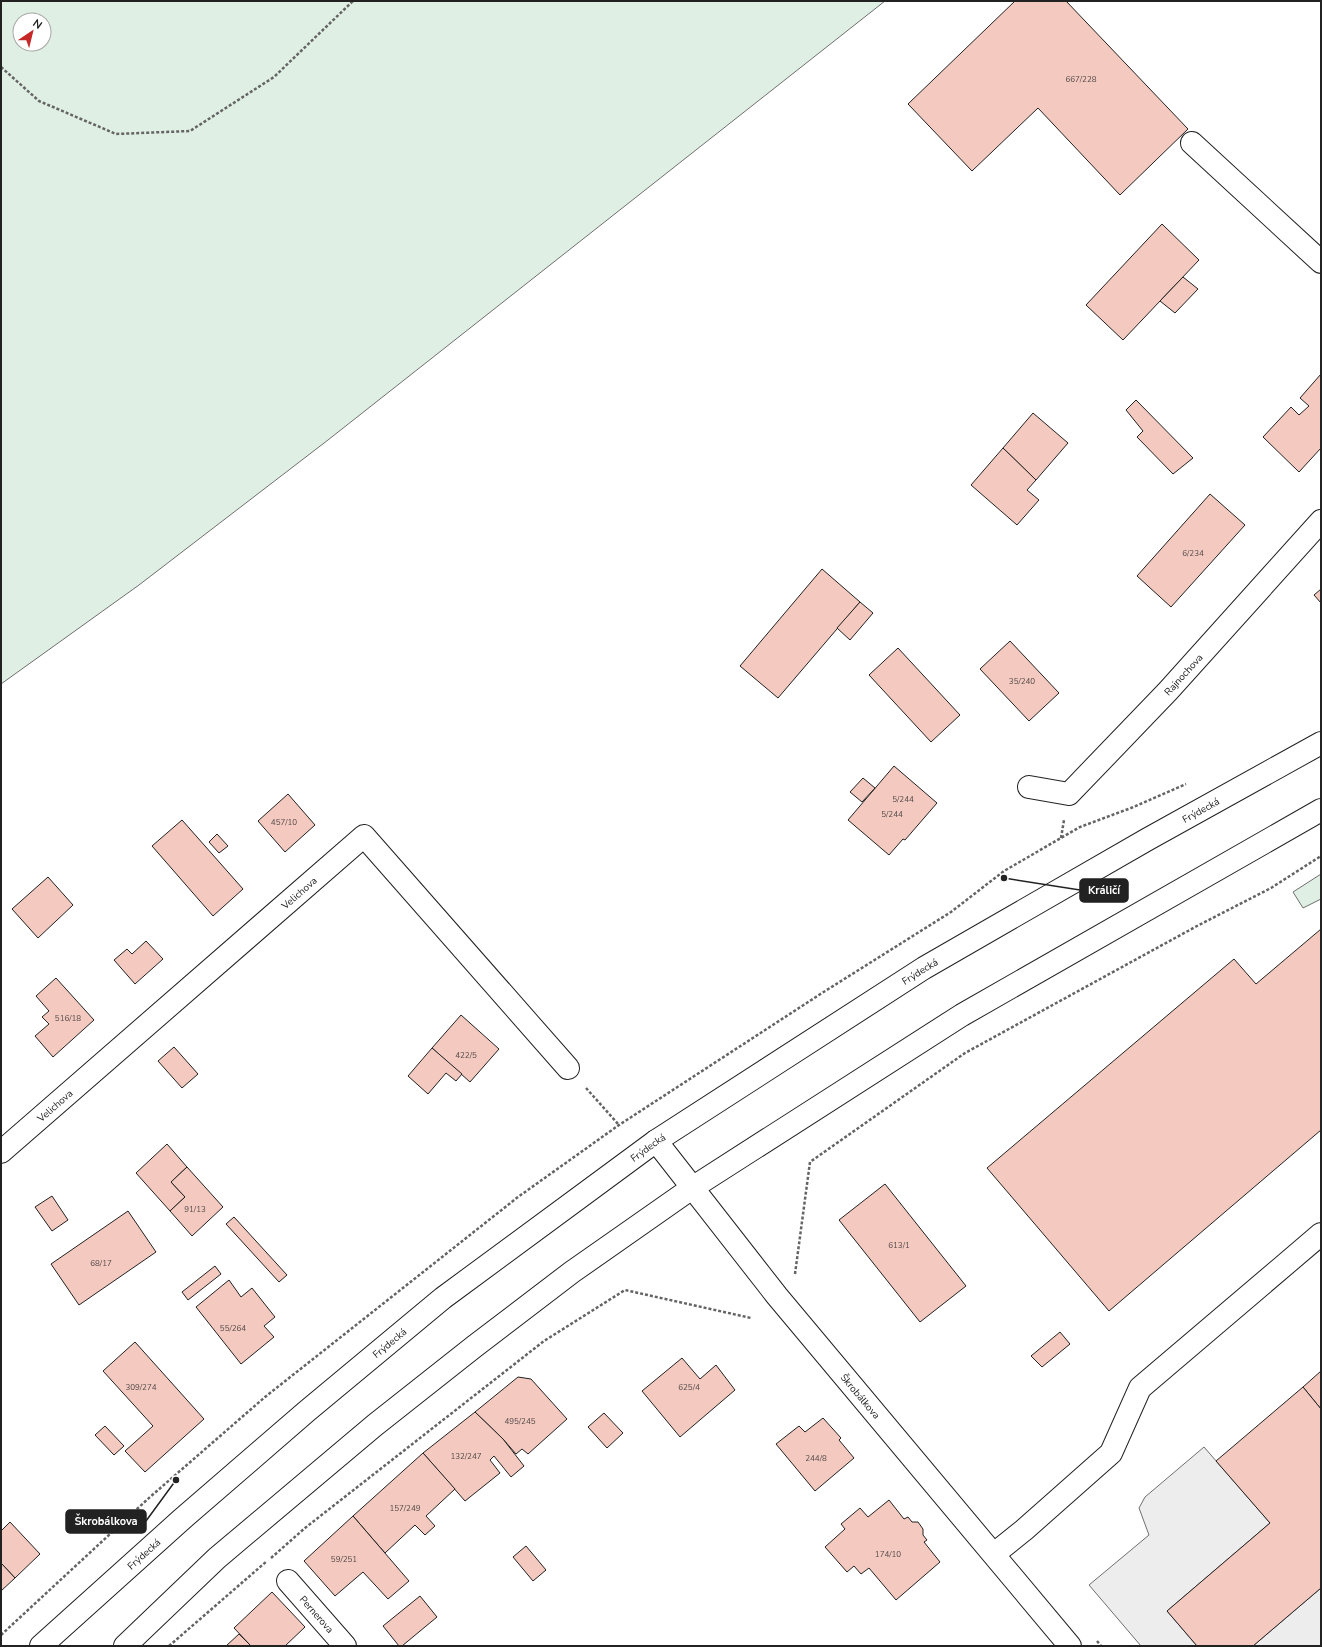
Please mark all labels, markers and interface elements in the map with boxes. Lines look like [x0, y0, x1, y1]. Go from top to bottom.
north arrow [12, 12, 52, 52]
text: N [30, 16, 45, 33]
house number: 667/228 [1065, 74, 1097, 85]
house number: 6/234 [1182, 548, 1204, 559]
street label: Rajnochova [1161, 651, 1206, 699]
house number: 35/240 [1009, 676, 1035, 687]
house number: 5/244 [892, 794, 914, 805]
street label: Frýdecká [1180, 795, 1222, 827]
house number: 5/244 [881, 809, 903, 820]
house number: 457/10 [271, 817, 297, 828]
street label: Velichova [278, 874, 320, 914]
callout: Králičí [1080, 879, 1128, 902]
text: Králičí [1088, 883, 1121, 898]
street label: Frýdecká [899, 955, 941, 989]
house number: 516/18 [55, 1013, 81, 1024]
house number: 422/5 [455, 1050, 477, 1061]
street label: Velichova [34, 1087, 76, 1126]
street label: Frýdecká [628, 1131, 669, 1166]
house number: 91/13 [184, 1204, 206, 1215]
house number: 613/1 [888, 1240, 910, 1251]
house number: 68/17 [90, 1258, 112, 1269]
house number: 55/264 [220, 1323, 246, 1334]
street label: Frýdecká [370, 1325, 410, 1362]
street label: Škrobálkova [837, 1371, 883, 1422]
house number: 309/274 [125, 1382, 157, 1393]
house number: 625/4 [678, 1382, 700, 1393]
house number: 495/245 [504, 1416, 536, 1427]
house number: 132/247 [450, 1451, 482, 1462]
house number: 244/8 [805, 1453, 827, 1464]
house number: 157/249 [389, 1503, 421, 1514]
callout: Škrobálkova [66, 1510, 146, 1533]
text: Škrobálkova [74, 1513, 138, 1529]
street label: Frýdecká [125, 1536, 164, 1573]
house number: 174/10 [875, 1549, 901, 1560]
house number: 59/251 [331, 1554, 357, 1565]
street label: Pernerova [296, 1593, 337, 1636]

